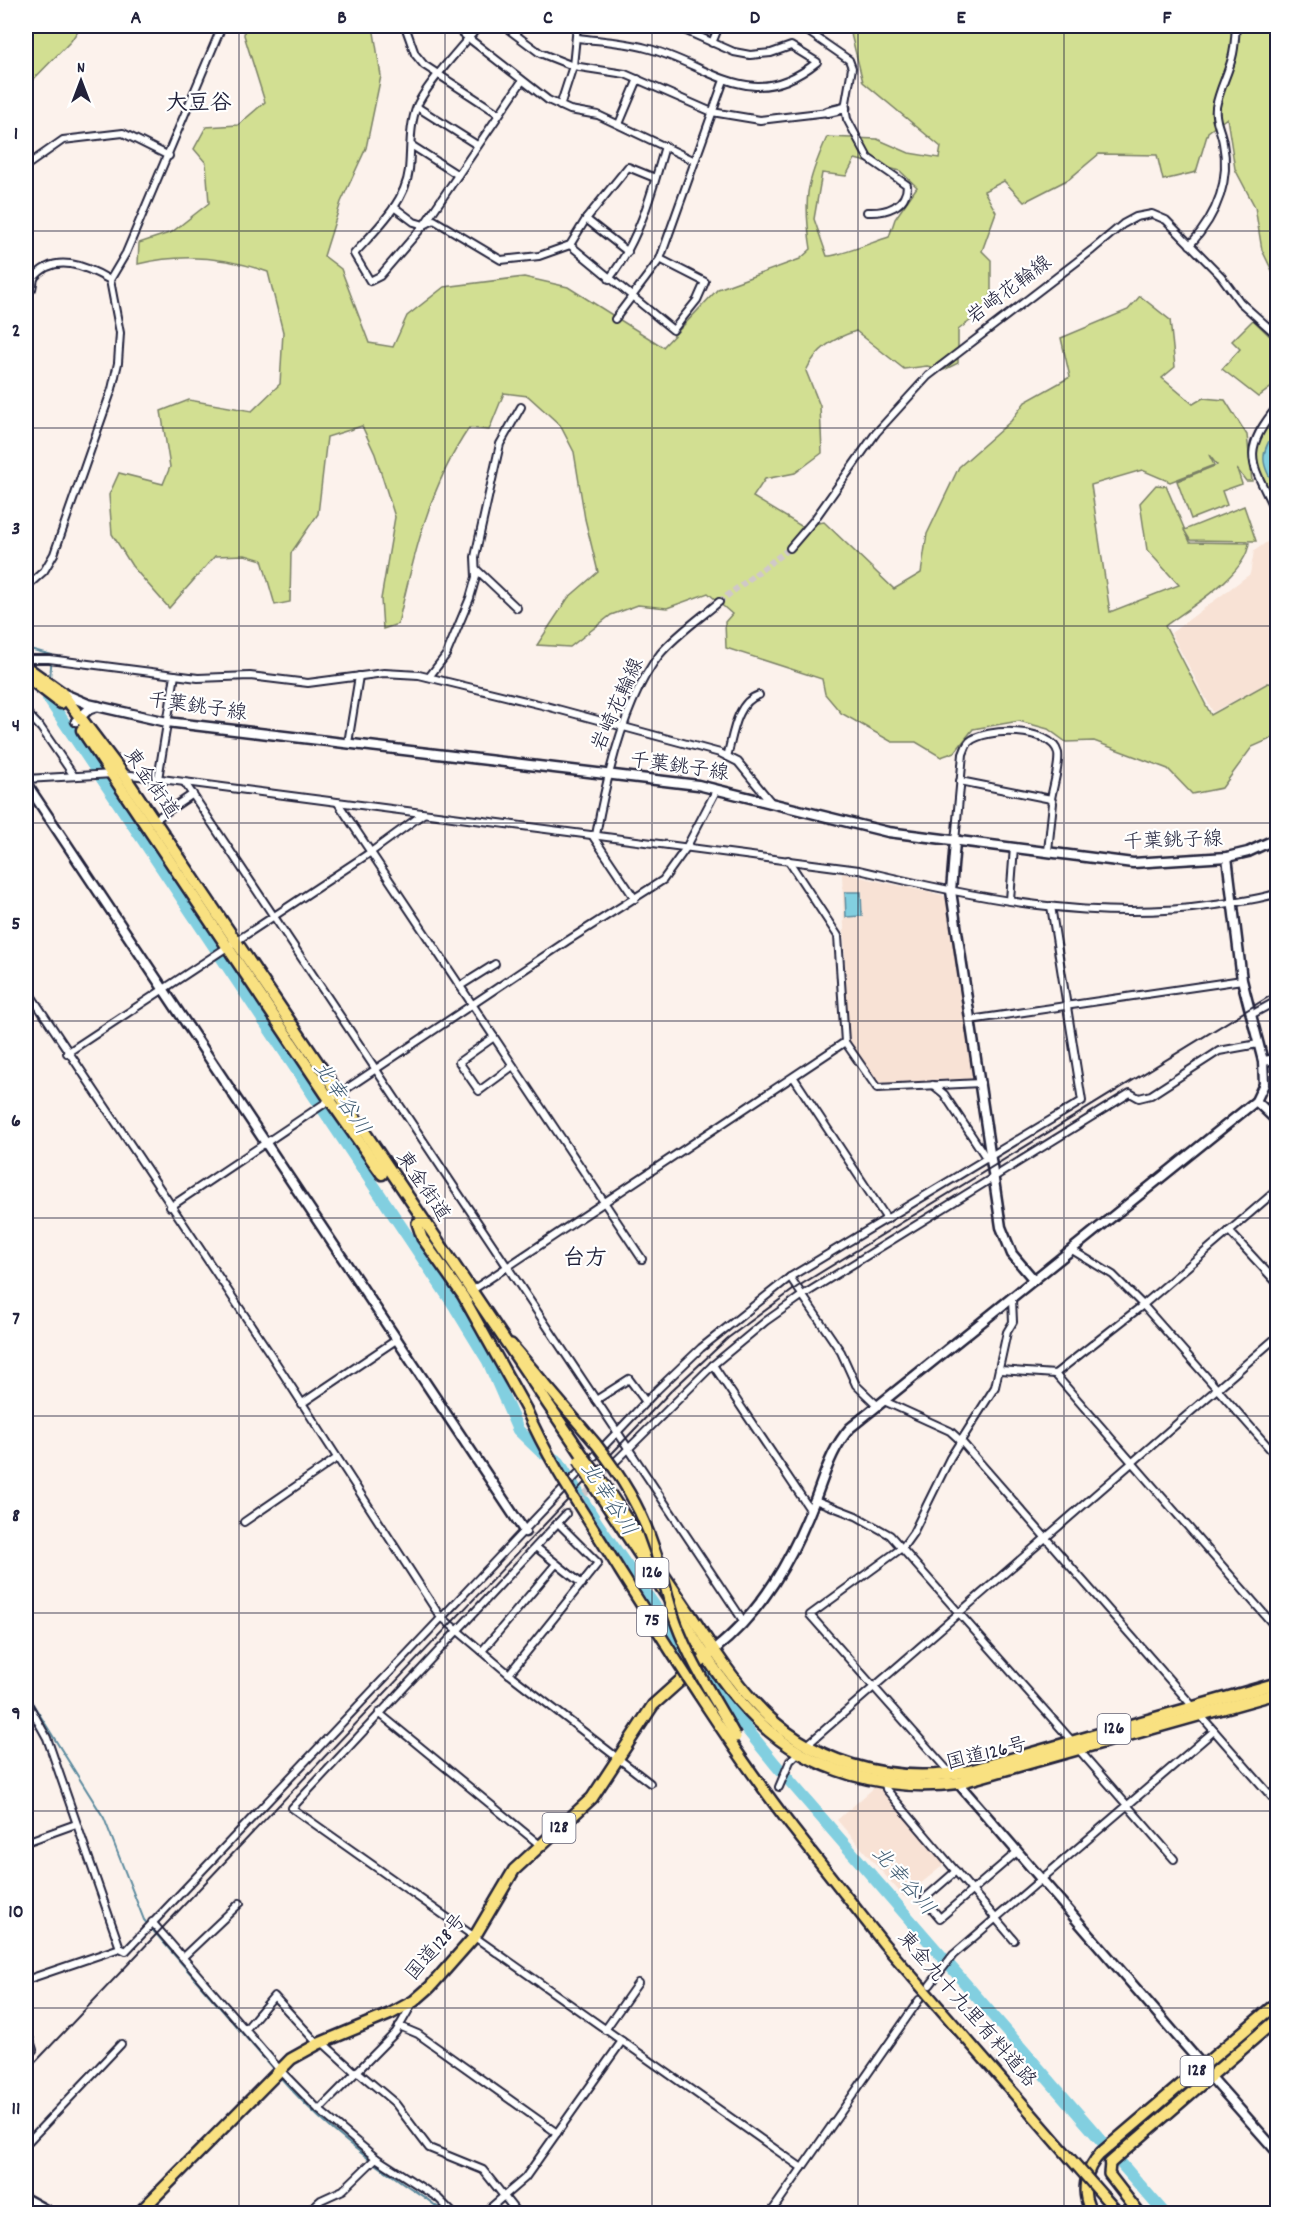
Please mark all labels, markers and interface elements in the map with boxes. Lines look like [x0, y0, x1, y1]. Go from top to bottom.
text: A [131, 5, 142, 33]
text: B [337, 5, 347, 33]
text: C [543, 5, 553, 33]
text: D [750, 5, 761, 33]
text: E [956, 5, 966, 33]
text: F [1163, 5, 1173, 33]
north arrow [51, 51, 111, 111]
text: N [77, 57, 85, 80]
district label: 大豆谷 [166, 89, 232, 120]
text: 1 [14, 121, 18, 149]
street label: 岩崎花輪線 [962, 250, 1058, 332]
text: 2 [12, 318, 20, 346]
text: 3 [12, 516, 20, 544]
street label: 岩崎花輪線 [586, 654, 652, 756]
street label: 千葉銚子線 [146, 687, 248, 729]
text: 4 [12, 713, 20, 741]
street label: 東金街道 [116, 743, 184, 825]
street label: 千葉銚子線 [628, 747, 730, 789]
street label: 千葉銚子線 [1123, 826, 1223, 858]
text: 5 [11, 911, 21, 939]
water label: 北幸谷川 [304, 1056, 376, 1142]
text: 6 [11, 1108, 21, 1136]
street label: 東金街道 [388, 1146, 456, 1228]
district label: 台方 [563, 1244, 607, 1275]
text: 7 [12, 1306, 20, 1334]
water label: 北幸谷川 [572, 1457, 642, 1543]
text: 8 [12, 1503, 20, 1531]
road number: 126 [636, 1558, 668, 1588]
road number: 75 [637, 1606, 667, 1636]
text: 9 [11, 1701, 21, 1729]
road number: 126 [1098, 1714, 1130, 1744]
street label: 国道126号 [943, 1731, 1031, 1779]
road number: 128 [542, 1813, 576, 1843]
water label: 北幸谷川 [863, 1840, 941, 1924]
text: 10 [8, 1899, 24, 1927]
street label: 国道128号 [400, 1908, 474, 1988]
street label: 東金九十九里有料道路 [890, 1925, 1042, 2095]
road number: 128 [1180, 2056, 1214, 2086]
text: 11 [12, 2096, 20, 2124]

